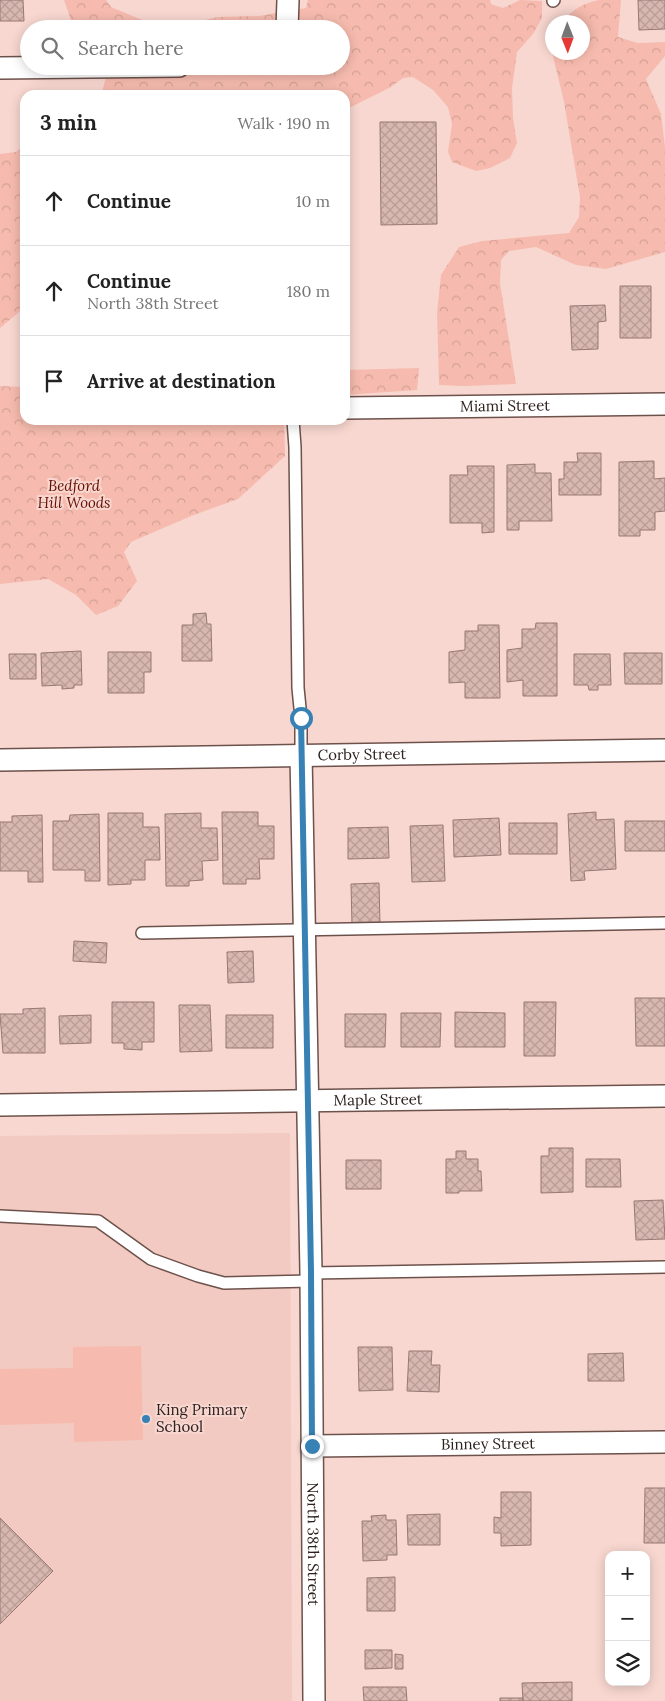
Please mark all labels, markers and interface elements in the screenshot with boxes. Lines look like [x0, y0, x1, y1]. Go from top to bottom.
north arrow [545, 15, 590, 60]
search box [20, 20, 350, 75]
icon: search [38, 34, 66, 62]
text: Search here [78, 36, 184, 60]
text: 3 min [40, 109, 97, 136]
text: Walk · 190 m [238, 113, 330, 133]
icon: ahead [40, 187, 68, 215]
text: Continue [87, 189, 171, 213]
text: 10 m [296, 191, 330, 211]
text: Continue [87, 269, 171, 293]
icon: ahead [40, 277, 68, 305]
text: 180 m [287, 281, 330, 301]
text: North 38th Street [87, 293, 219, 313]
icon: arrive [40, 367, 68, 395]
text: Arrive at destination [87, 369, 276, 393]
street label: Miami Street [460, 395, 550, 416]
park label: Bedford Hill Woods [37, 476, 111, 512]
route start [290, 707, 313, 730]
street label: Corby Street [317, 744, 407, 764]
street label: Maple Street [333, 1089, 423, 1109]
place label: King Primary School [156, 1400, 248, 1436]
marker: King Primary School [140, 1413, 152, 1425]
street label: Binney Street [441, 1433, 535, 1454]
route end [301, 1435, 324, 1458]
street label: North 38th Street [303, 1482, 323, 1606]
map controls [605, 1551, 650, 1686]
button: + [605, 1551, 650, 1596]
button: − [605, 1596, 650, 1641]
button: layers [605, 1641, 650, 1686]

